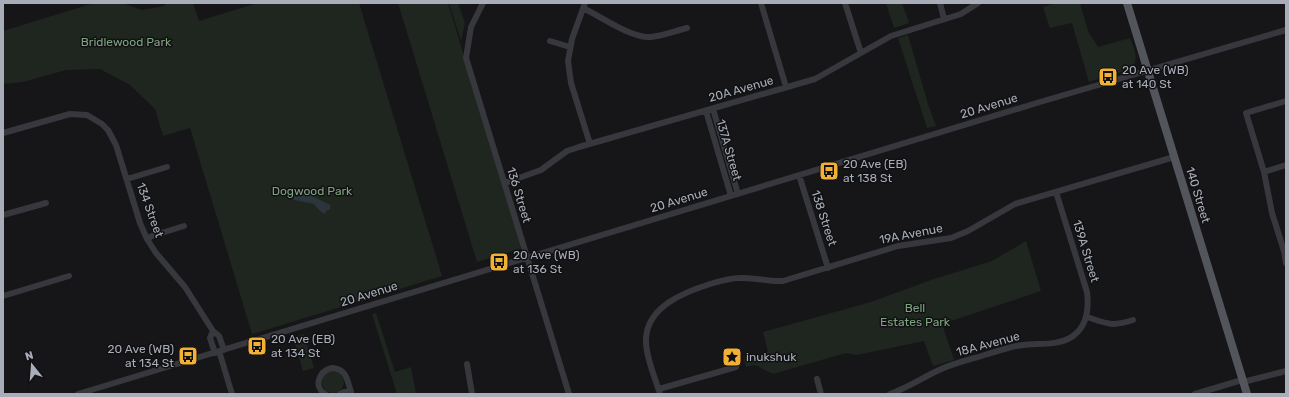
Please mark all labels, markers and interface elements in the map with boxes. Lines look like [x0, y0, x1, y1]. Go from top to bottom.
park label: Bridlewood Park [81, 35, 172, 49]
place label: 20 Ave (WB) at 140 St [1122, 63, 1188, 91]
bus stop icon: 20 Ave (WB) at 140 St [1097, 66, 1119, 88]
street label: 20A Avenue [707, 73, 775, 105]
street label: 20 Avenue [959, 91, 1020, 121]
street label: 137A Street [714, 118, 745, 183]
place label: 20 Ave (EB) at 138 St [843, 157, 907, 185]
bus stop icon: 20 Ave (EB) at 138 St [818, 160, 840, 182]
street label: 140 Street [1183, 165, 1213, 225]
street label: 136 Street [504, 166, 534, 225]
street label: 134 Street [134, 181, 167, 240]
park label: Dogwood Park [272, 184, 353, 198]
street label: 20 Avenue [649, 185, 710, 215]
street label: 138 Street [808, 188, 840, 248]
street label: 139A Street [1070, 218, 1102, 284]
street label: 19A Avenue [878, 221, 944, 247]
place label: 20 Ave (WB) at 136 St [513, 248, 579, 276]
bus stop icon: 20 Ave (WB) at 136 St [488, 251, 510, 273]
street label: 20 Avenue [339, 279, 400, 309]
park label: Bell Estates Park [880, 301, 951, 329]
street label: 18A Avenue [955, 329, 1022, 359]
place label: 20 Ave (EB) at 134 St [271, 332, 335, 360]
bus stop icon: 20 Ave (EB) at 134 St [246, 335, 268, 357]
place label: 20 Ave (WB) at 134 St [108, 342, 174, 370]
north arrow [12, 345, 52, 385]
bus stop icon: 20 Ave (WB) at 134 St [177, 345, 199, 367]
place icon: inukshuk [721, 346, 743, 368]
text: N [24, 349, 35, 363]
place label: inukshuk [746, 350, 797, 364]

